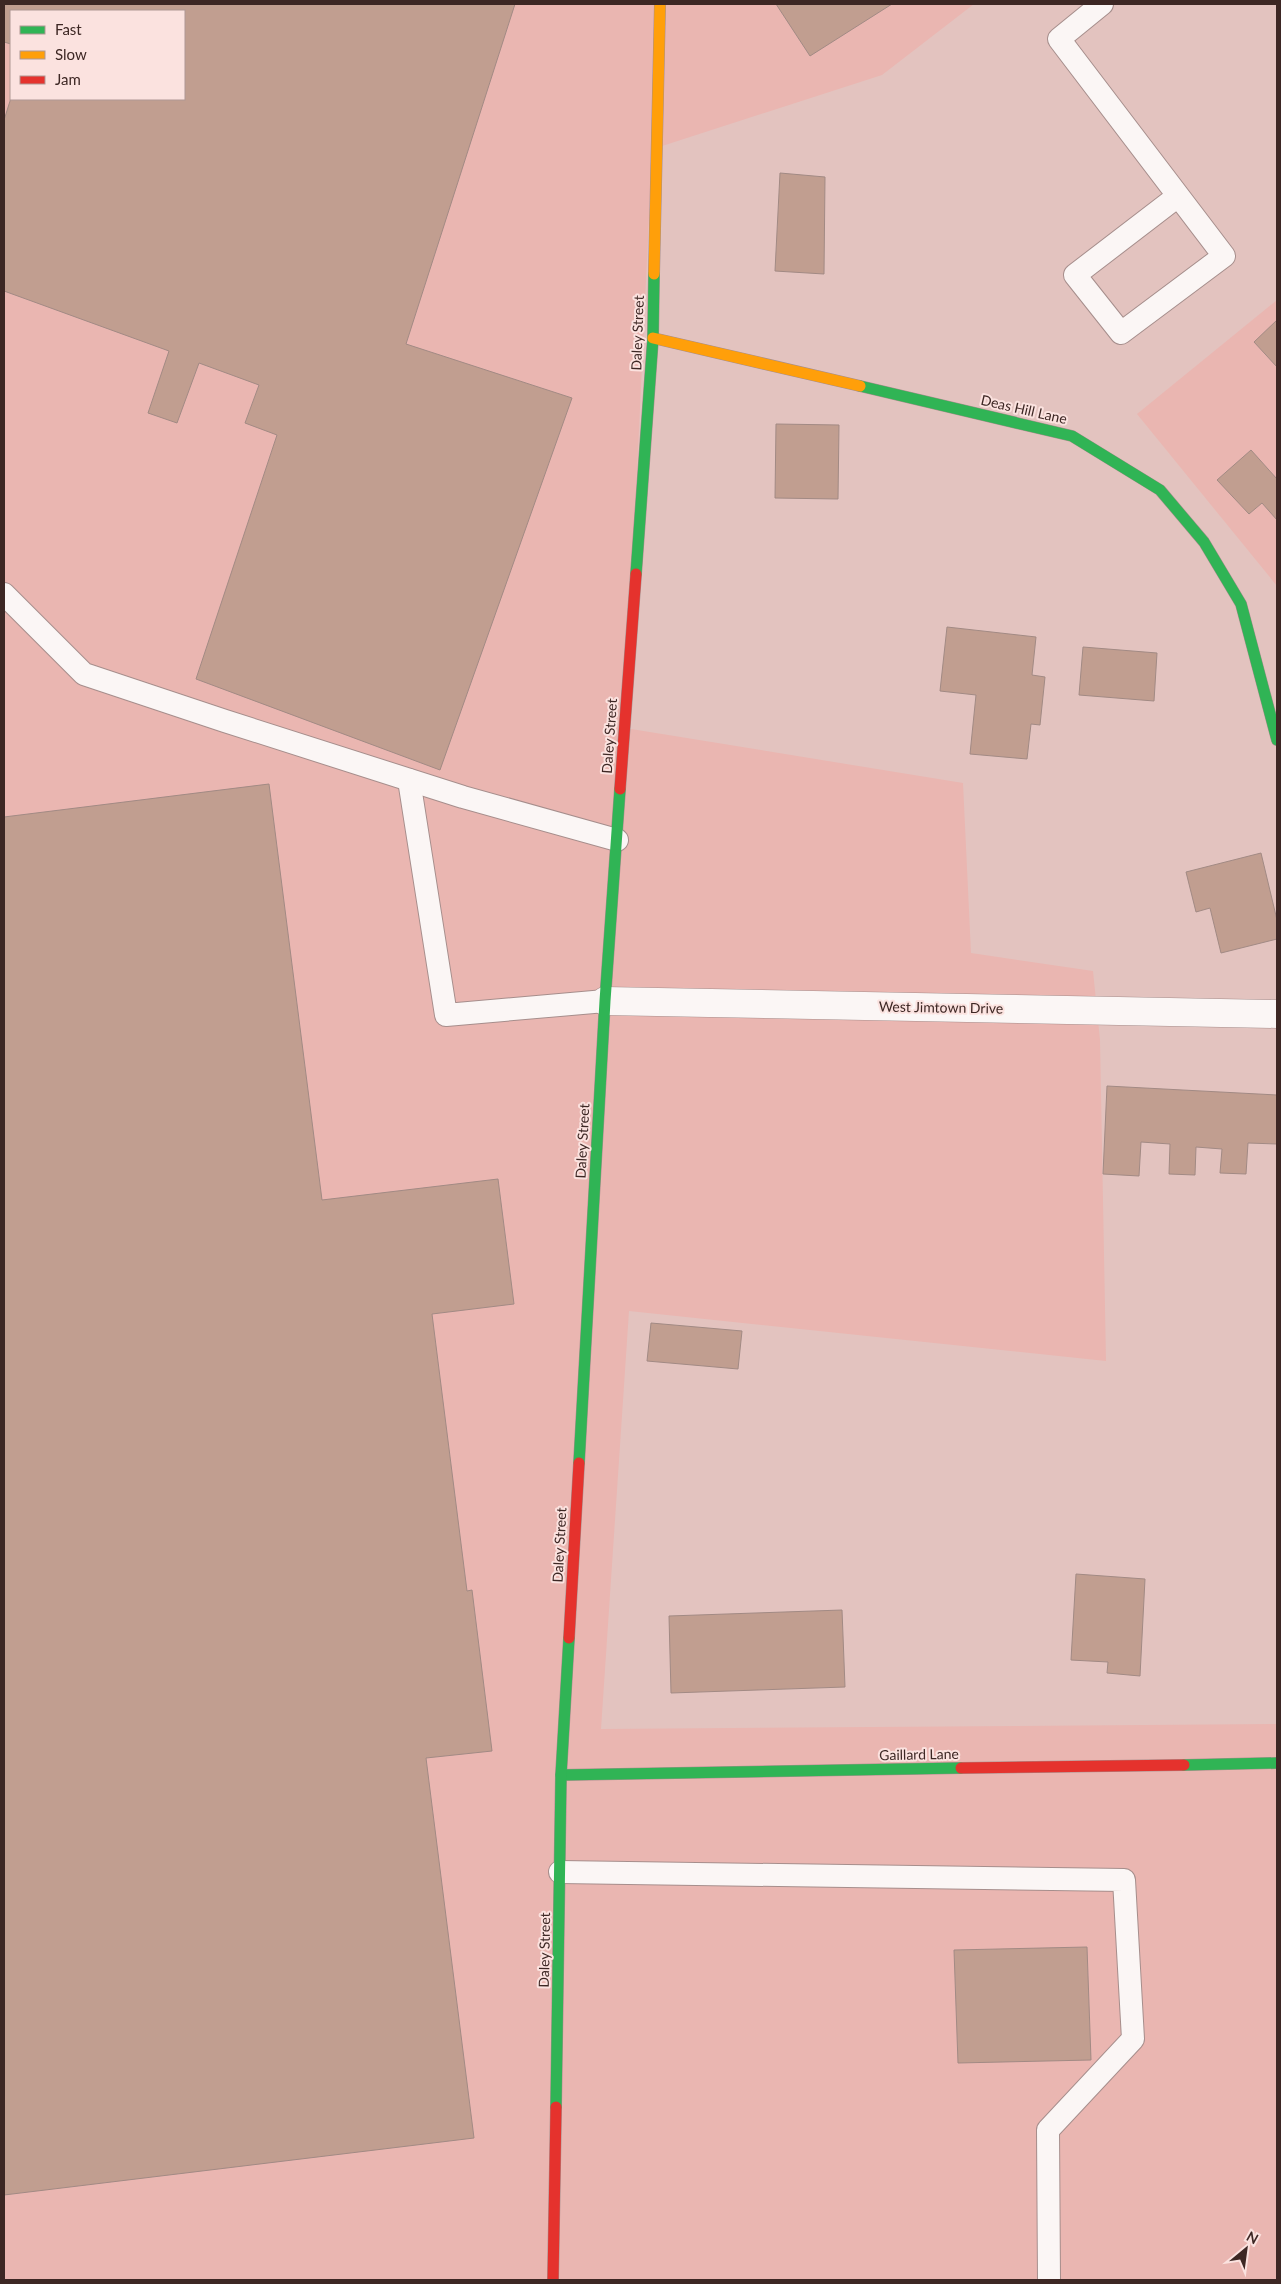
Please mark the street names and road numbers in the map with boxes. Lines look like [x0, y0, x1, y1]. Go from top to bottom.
street label: Daley Street [627, 295, 647, 371]
street label: Deas Hill Lane [979, 391, 1069, 427]
street label: Daley Street [598, 698, 620, 774]
street label: West Jimtown Drive [879, 997, 1003, 1017]
street label: Daley Street [572, 1103, 592, 1179]
street label: Daley Street [549, 1507, 569, 1583]
street label: Gaillard Lane [879, 1745, 959, 1763]
street label: Daley Street [535, 1912, 553, 1988]

